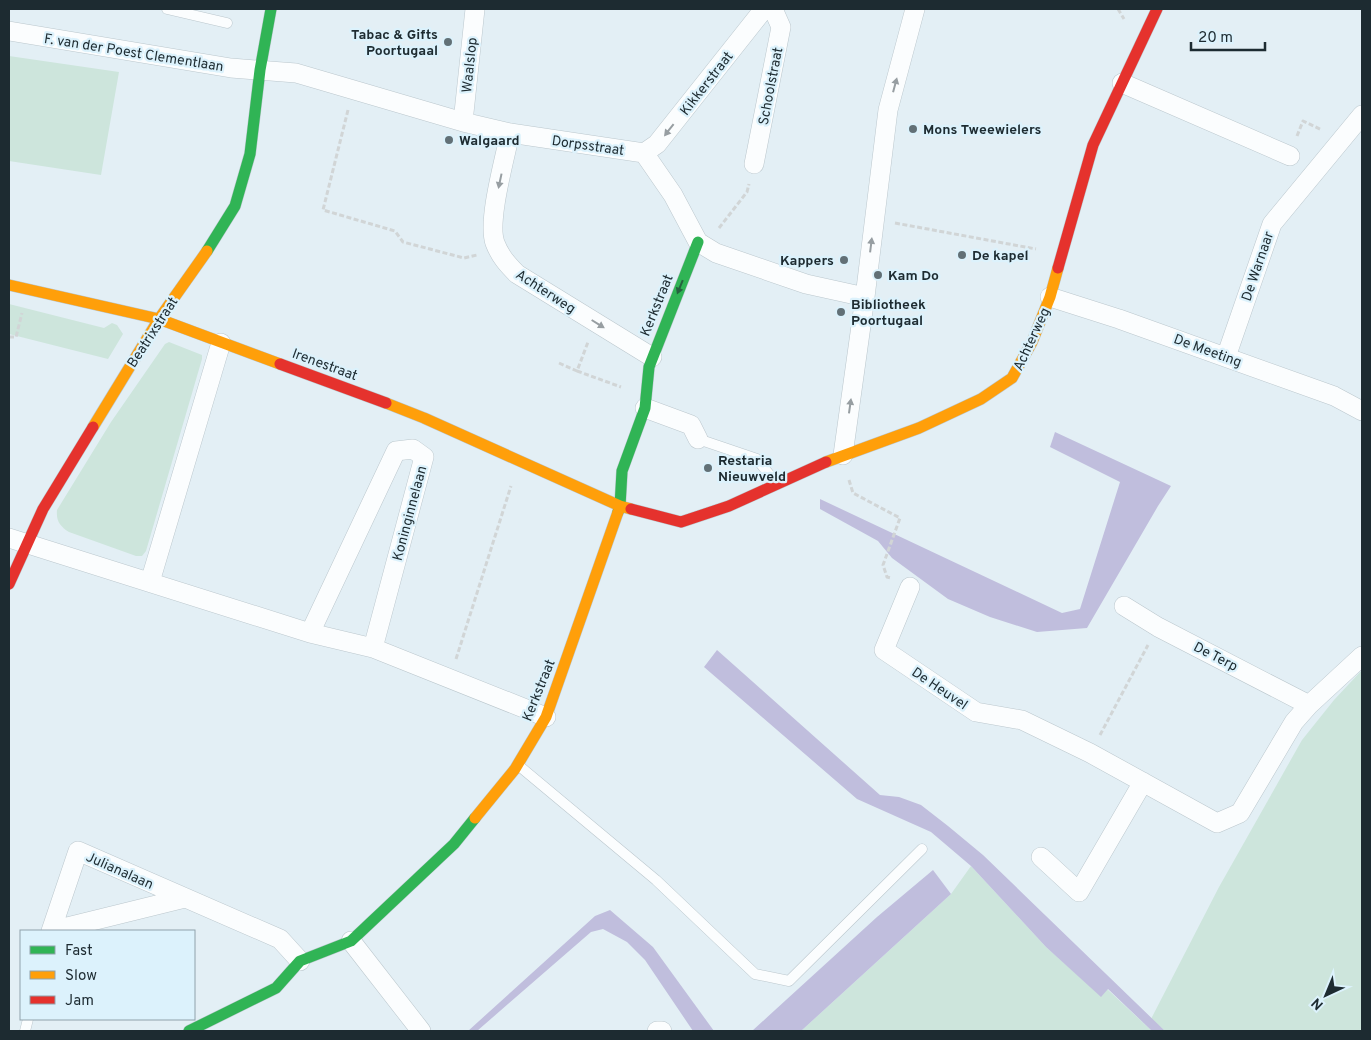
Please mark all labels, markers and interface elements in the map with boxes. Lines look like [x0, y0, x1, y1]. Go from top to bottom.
scale bar [1191, 20, 1265, 52]
place label: Tabac & Gifts Poortugaal [351, 27, 438, 60]
text: 20 m [1198, 29, 1233, 48]
street label: F. van der Poest Clementlaan [43, 31, 225, 76]
marker: Tabac & Gifts Poortugaal [442, 36, 454, 48]
street label: Waalslop [459, 36, 482, 94]
street label: Schoolstraat [756, 46, 787, 127]
street label: Kikkerstraat [677, 49, 737, 119]
one-way arrow [891, 77, 899, 92]
place label: Mons Tweewielers [923, 122, 1042, 139]
one-way arrow [664, 123, 674, 136]
marker: Mons Tweewielers [907, 123, 919, 135]
place label: Walgaard [459, 133, 519, 150]
street label: Dorpsstraat [550, 133, 625, 160]
marker: Walgaard [443, 134, 455, 146]
one-way arrow [496, 173, 504, 188]
street label: De Warnaar [1239, 229, 1278, 304]
one-way arrow [868, 237, 876, 253]
place label: De kapel [972, 248, 1029, 265]
marker: De kapel [956, 249, 968, 261]
place label: Kappers [780, 253, 834, 270]
marker: Kappers [838, 254, 850, 266]
street label: Achterweg [512, 267, 578, 318]
place label: Kam Do [888, 268, 939, 285]
marker: Kam Do [872, 269, 884, 281]
street label: Kerkstraat [637, 272, 678, 339]
one-way arrow [675, 280, 683, 295]
street label: Beatrixstraat [124, 294, 182, 371]
place label: Bibliotheek Poortugaal [851, 297, 926, 330]
street label: Achterweg [1010, 305, 1054, 374]
marker: Bibliotheek Poortugaal [835, 306, 847, 318]
one-way arrow [592, 320, 605, 329]
street label: De Meeting [1171, 331, 1244, 372]
street label: Irenestraat [289, 346, 360, 385]
one-way arrow [846, 398, 854, 414]
place label: Restaria Nieuwveld [718, 453, 786, 486]
marker: Restaria Nieuwveld [702, 462, 714, 474]
street label: Koninginnelaan [390, 464, 431, 563]
street label: De Terp [1190, 639, 1240, 676]
street label: Kerkstraat [519, 657, 560, 724]
street label: De Heuvel [908, 664, 970, 714]
street label: Julianalaan [83, 849, 156, 894]
legend [20, 930, 195, 1020]
text: Fast [65, 942, 93, 961]
text: Slow [65, 967, 97, 986]
north arrow [1301, 970, 1351, 1020]
text: Jam [65, 992, 94, 1011]
text: N [1308, 994, 1328, 1013]

